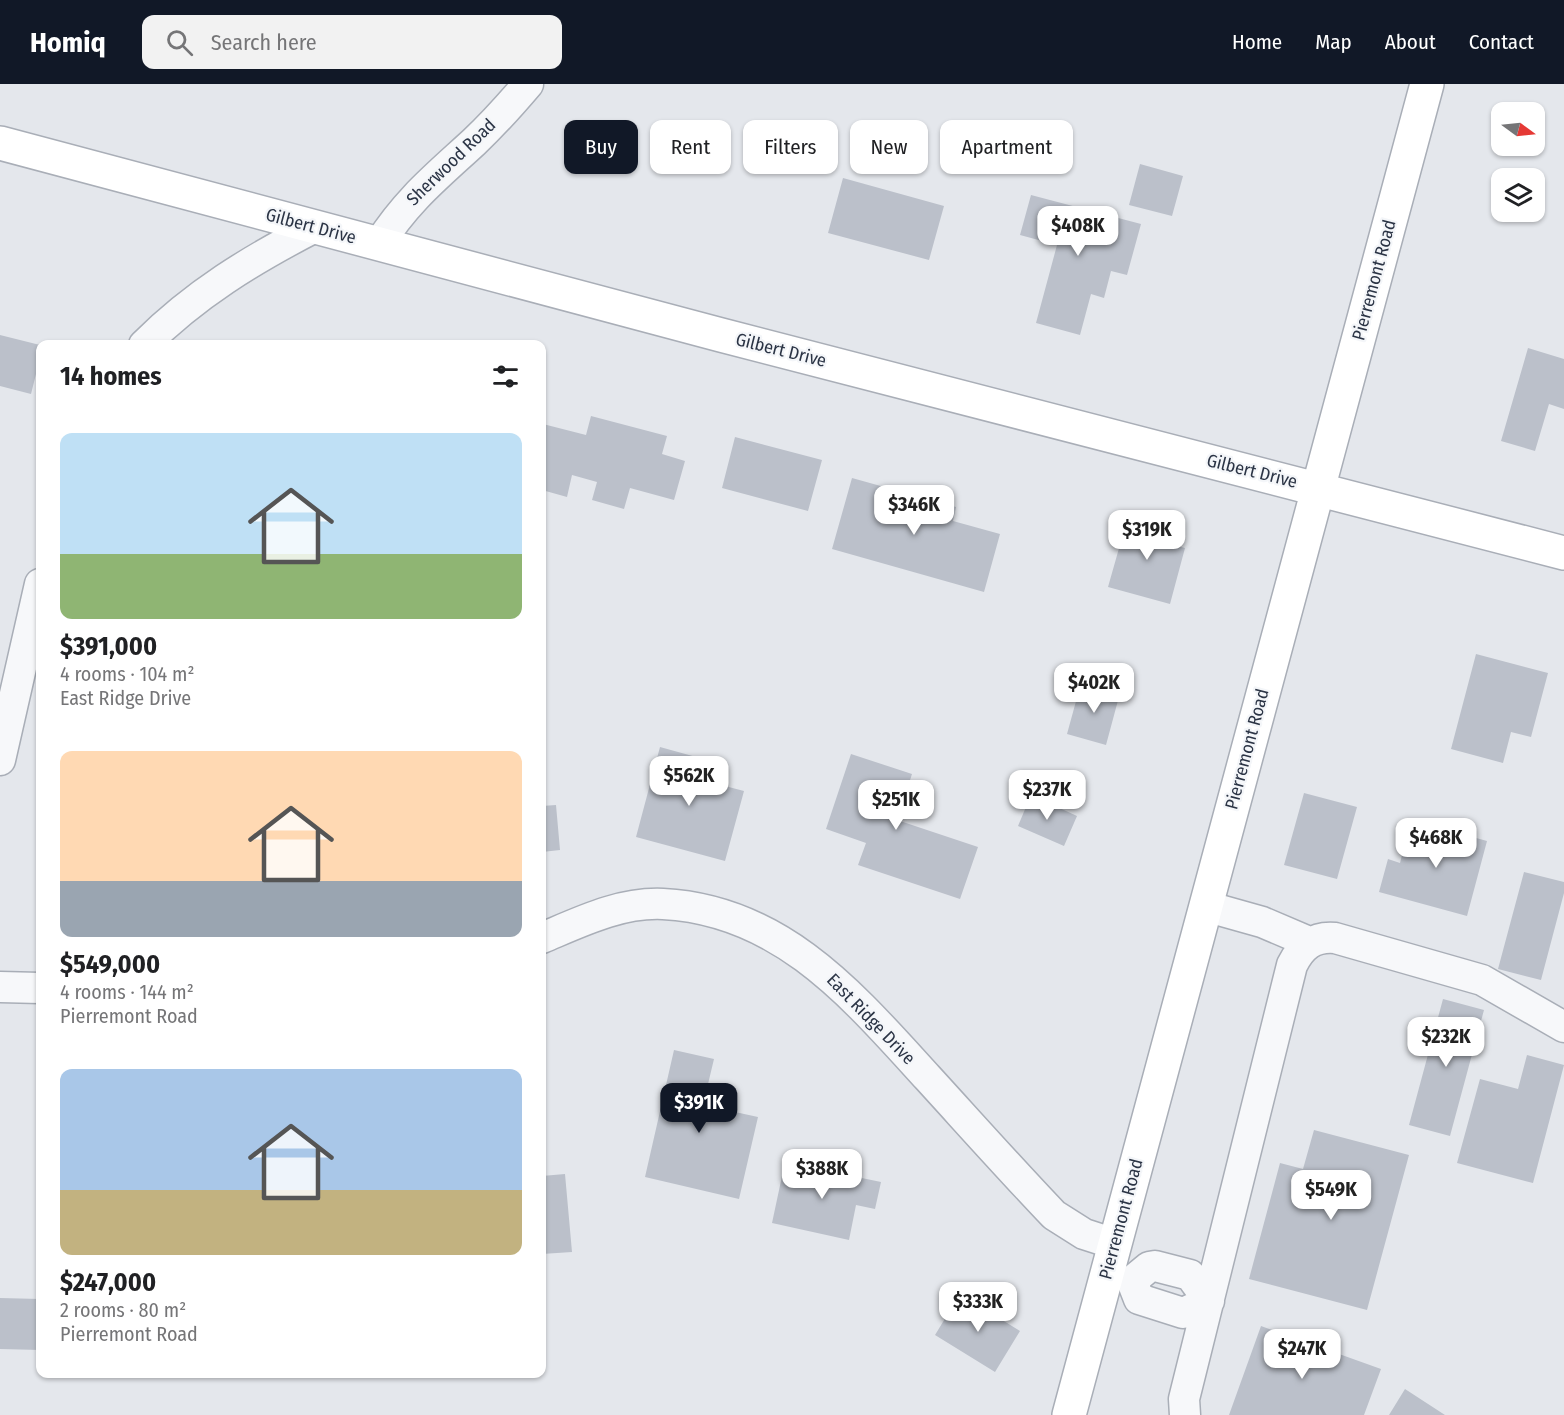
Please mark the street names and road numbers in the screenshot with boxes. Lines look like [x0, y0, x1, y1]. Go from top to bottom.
street label: Sherwood Road [402, 114, 500, 210]
street label: Gilbert Drive [263, 203, 359, 249]
street label: Pierremont Road [1347, 217, 1401, 343]
street label: Gilbert Drive [733, 328, 829, 372]
street label: Gilbert Drive [1204, 449, 1300, 493]
street label: Pierremont Road [1220, 686, 1274, 812]
street label: East Ridge Drive [822, 969, 920, 1069]
street label: Pierremont Road [1094, 1156, 1148, 1282]

